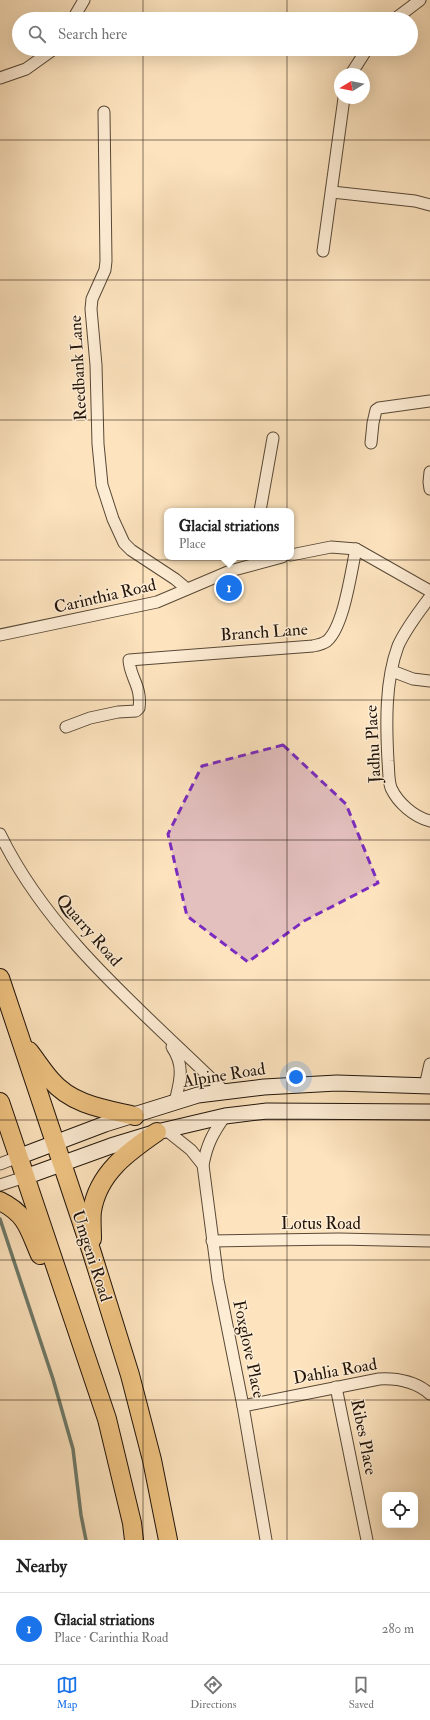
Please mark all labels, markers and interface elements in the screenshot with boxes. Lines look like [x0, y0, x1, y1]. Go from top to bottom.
search box [12, 12, 418, 56]
icon: search [26, 23, 48, 45]
text: Search here [58, 25, 127, 44]
north arrow [334, 68, 370, 104]
street label: Reedbank Lane [65, 315, 91, 421]
popup [164, 508, 294, 560]
text: Glacial striations [179, 517, 279, 536]
text: Place [179, 536, 206, 552]
pin: 1 [216, 573, 242, 603]
street label: Carinthia Road [52, 574, 159, 618]
street label: Branch Lane [220, 618, 308, 646]
street label: Jadhu Place [360, 704, 387, 785]
street label: Quarry Road [51, 889, 127, 972]
street label: Alpine Road [180, 1058, 268, 1093]
your location [286, 1067, 306, 1087]
street label: Umgeni Road [67, 1208, 117, 1305]
street label: Lotus Road [281, 1213, 362, 1234]
street label: Foxglove Place [228, 1298, 270, 1400]
street label: Dahlia Road [291, 1353, 379, 1389]
street label: Ribes Place [346, 1397, 382, 1477]
map controls [382, 1492, 418, 1528]
button: locate [382, 1492, 418, 1528]
text: Nearby [16, 1556, 67, 1577]
text: Glacial striations [54, 1611, 154, 1630]
text: 1 [27, 1621, 31, 1637]
text: 280 m [382, 1621, 414, 1637]
text: Place · Carinthia Road [54, 1630, 168, 1646]
tab: Map [56, 1674, 78, 1711]
tab: Directions [190, 1674, 237, 1711]
tab: Saved [349, 1674, 374, 1711]

